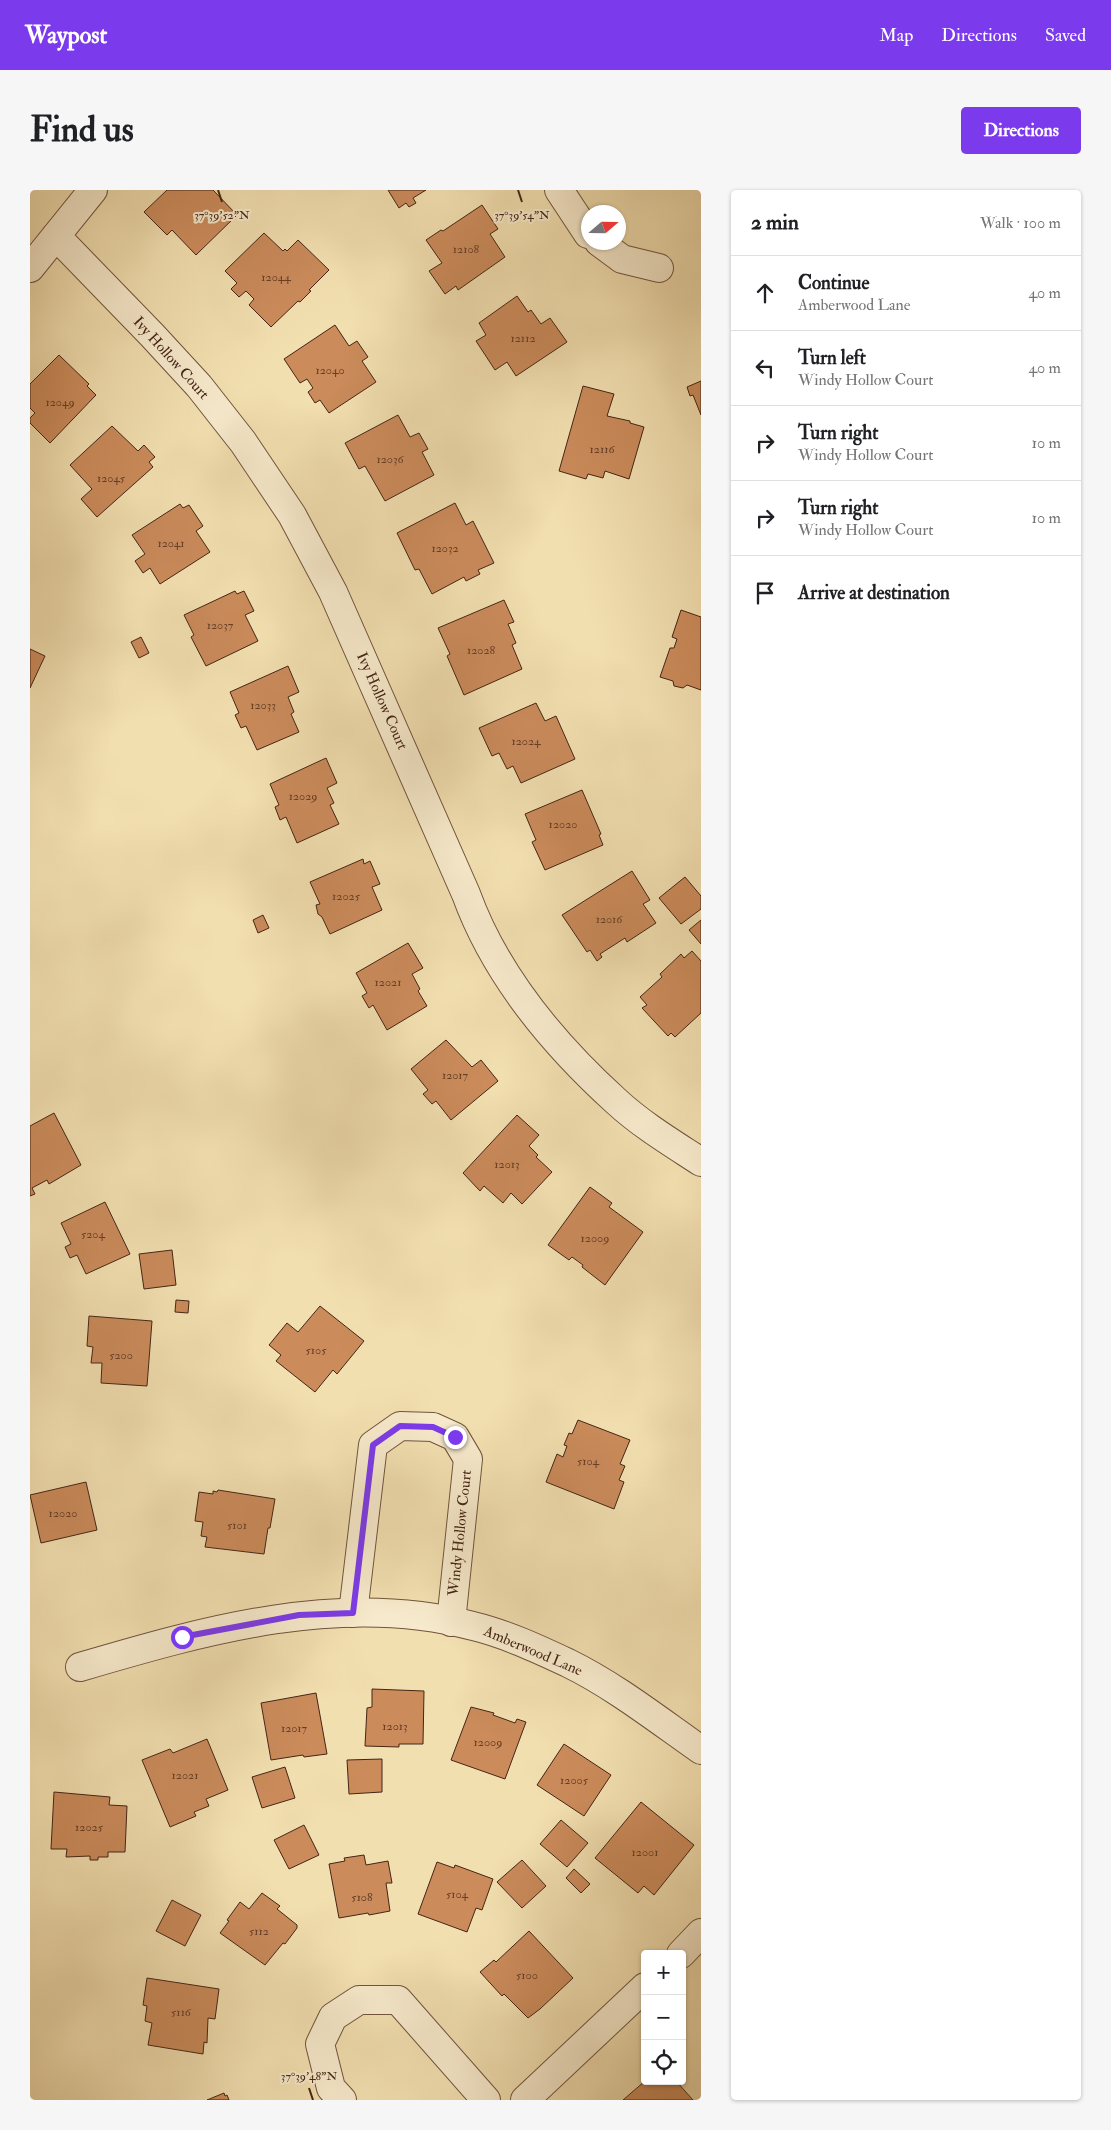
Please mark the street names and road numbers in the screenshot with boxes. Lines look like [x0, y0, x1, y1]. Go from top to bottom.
street label: Ivy Hollow Court [129, 313, 213, 403]
street label: Ivy Hollow Court [352, 649, 412, 753]
street label: Windy Hollow Court [444, 1469, 476, 1598]
street label: Amberwood Lane [480, 1621, 585, 1680]

